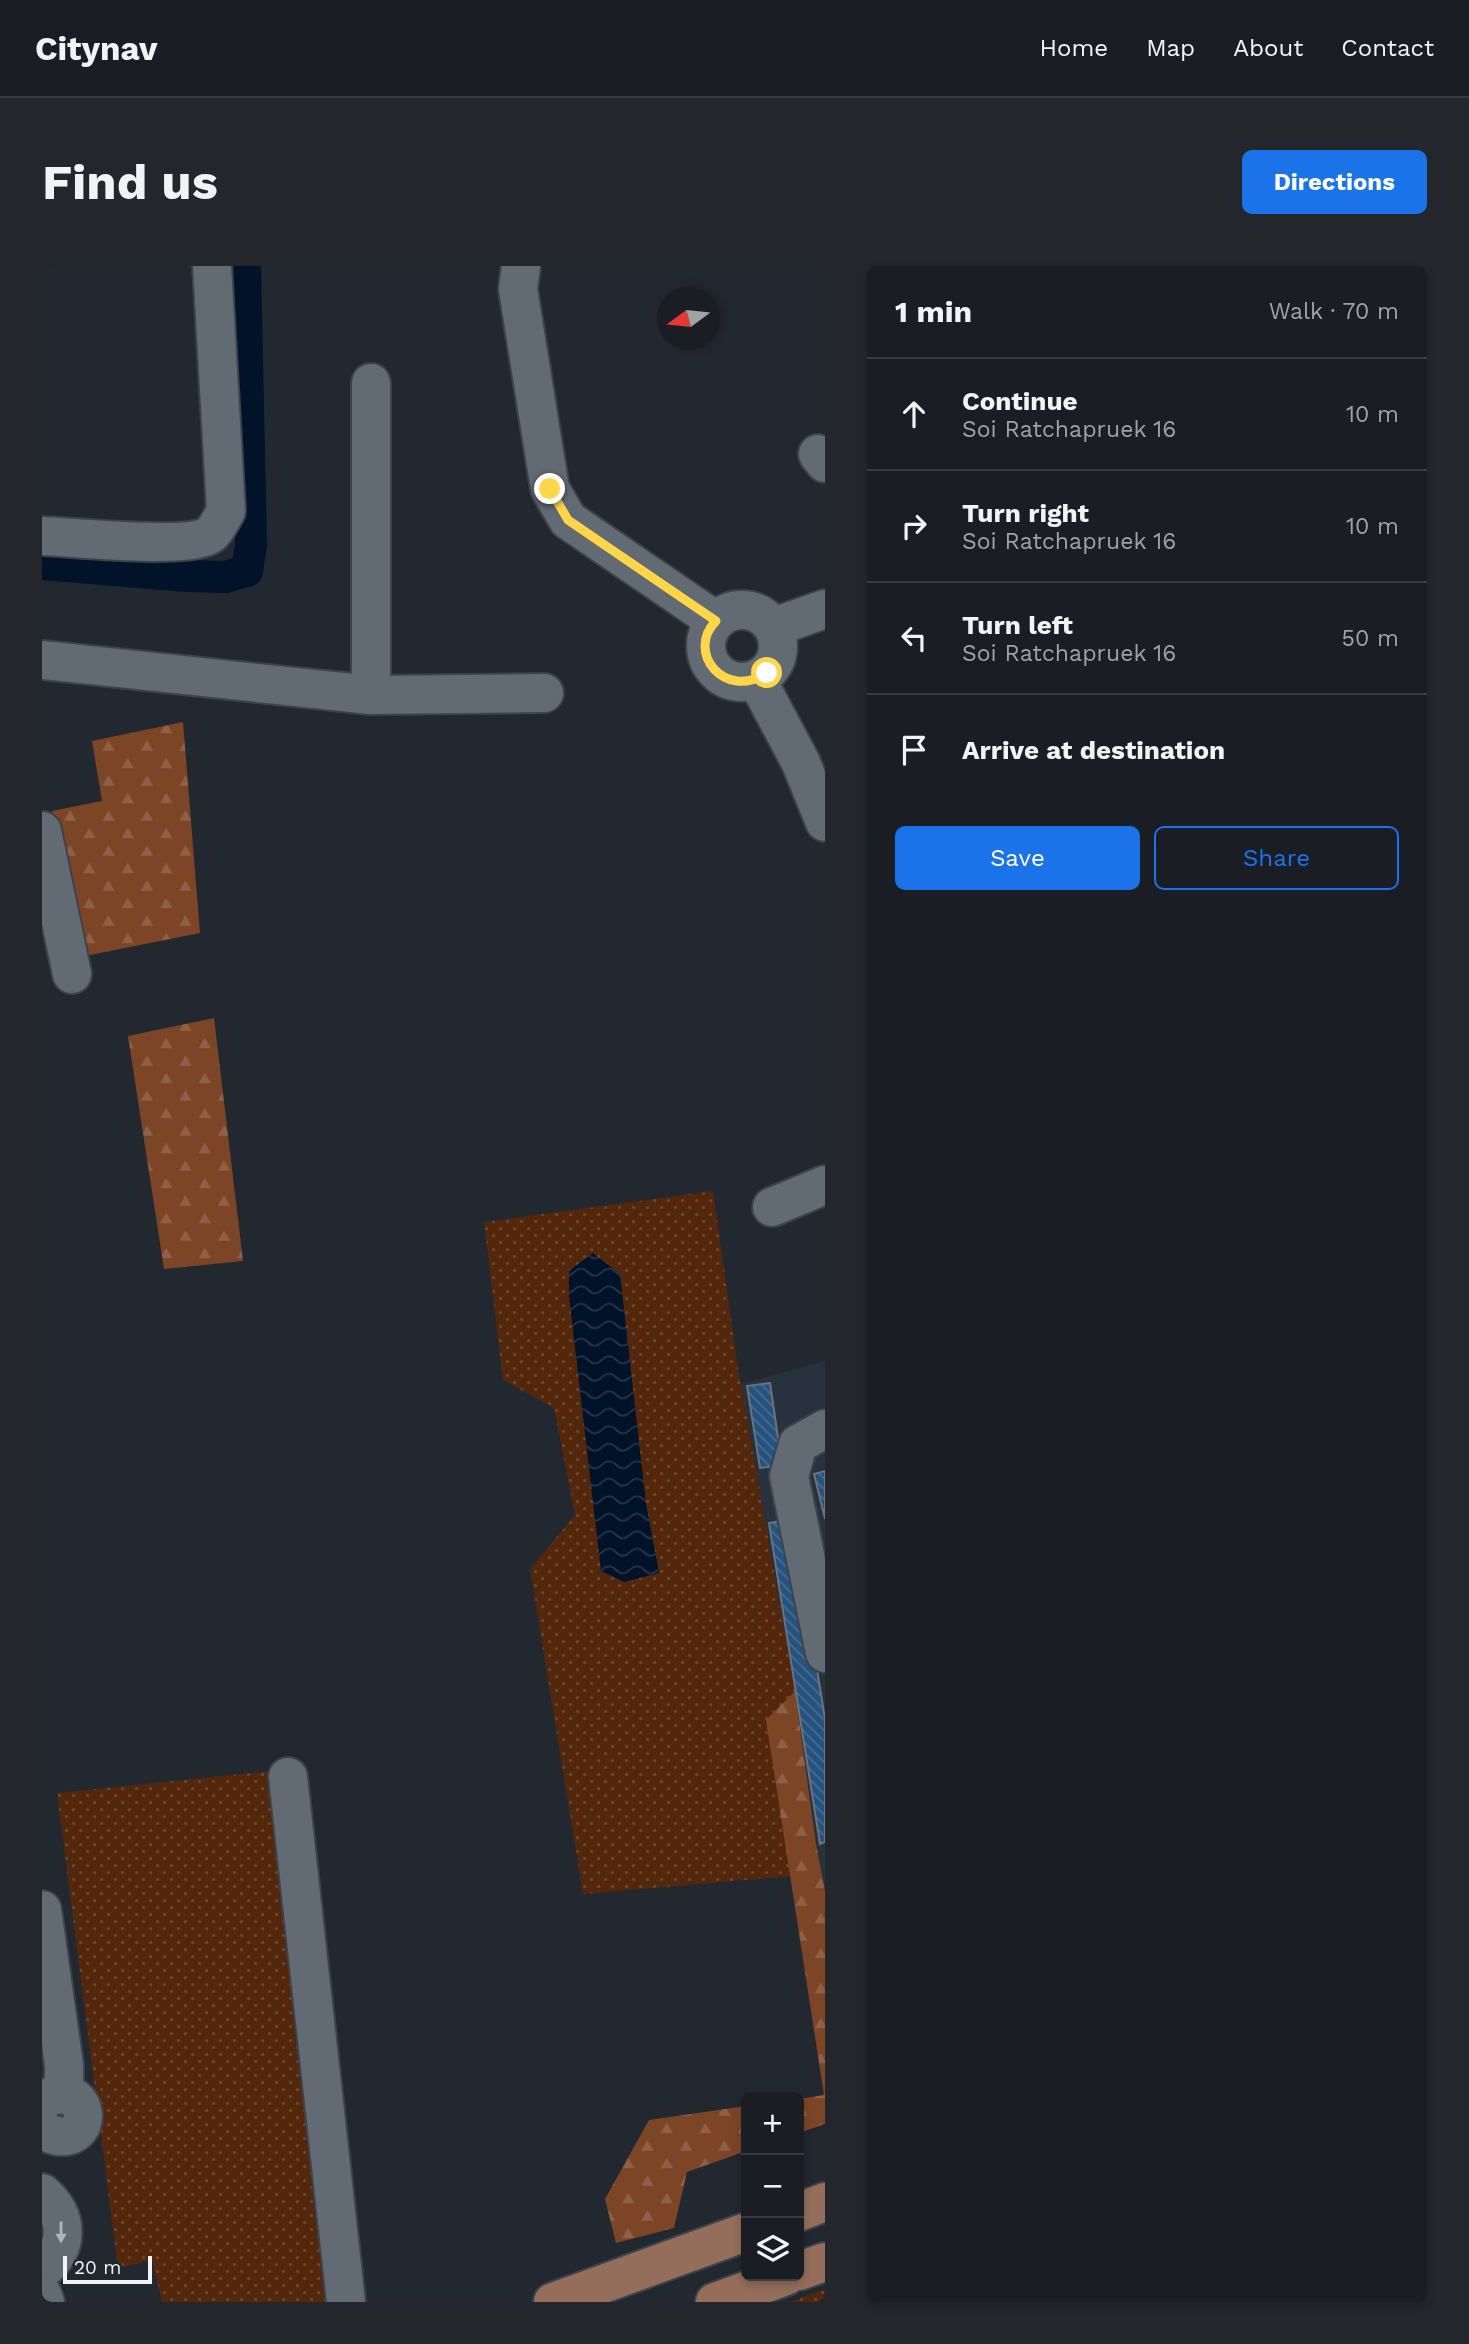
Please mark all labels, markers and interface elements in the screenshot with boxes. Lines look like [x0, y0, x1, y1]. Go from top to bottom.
text: Citynav [35, 29, 157, 68]
text: Home [1040, 34, 1108, 62]
text: Map [1146, 34, 1195, 62]
text: About [1233, 34, 1303, 62]
text: Contact [1341, 34, 1434, 62]
button: Directions [1242, 150, 1427, 214]
text: Find us [42, 153, 218, 211]
north arrow [657, 287, 720, 350]
text: 1 min [895, 294, 972, 329]
text: Walk · 70 m [1269, 298, 1399, 325]
text: Continue [962, 386, 1078, 416]
icon: ahead [895, 395, 933, 433]
text: 10 m [1346, 401, 1399, 428]
text: Soi Ratchapruek 16 [962, 416, 1176, 443]
route end [534, 473, 565, 504]
text: Turn right [962, 498, 1089, 528]
icon: right [895, 507, 933, 545]
text: 10 m [1346, 513, 1399, 540]
text: Soi Ratchapruek 16 [962, 528, 1176, 555]
text: Turn left [962, 610, 1073, 640]
icon: left [895, 619, 933, 657]
text: 50 m [1342, 625, 1399, 652]
text: Soi Ratchapruek 16 [962, 640, 1176, 667]
route start [751, 657, 782, 688]
icon: arrive [895, 731, 933, 769]
text: Arrive at destination [962, 735, 1225, 765]
button: Save [895, 826, 1140, 890]
button: Share [1154, 826, 1399, 890]
map controls [741, 2092, 804, 2281]
button: + [741, 2092, 804, 2155]
button: − [741, 2155, 804, 2218]
button: layers [741, 2218, 804, 2281]
one-way arrow [55, 2221, 67, 2243]
scale bar [63, 2253, 152, 2285]
text: 20 m [74, 2256, 121, 2279]

